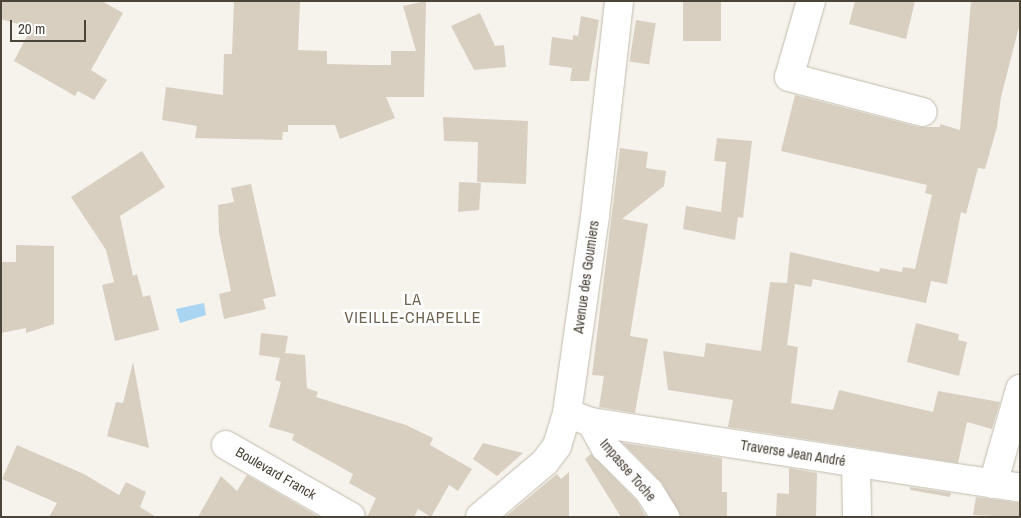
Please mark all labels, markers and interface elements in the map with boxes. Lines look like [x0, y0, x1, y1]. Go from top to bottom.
scale bar [12, 10, 89, 42]
text: 20 m [18, 18, 45, 39]
street label: Avenue des Goumiers [570, 219, 602, 335]
district label: LA VIEILLE-CHAPELLE [342, 289, 484, 327]
street label: Impasse Toche [596, 435, 660, 505]
street label: Traverse Jean André [739, 436, 847, 470]
street label: Boulevard Franck [233, 443, 319, 503]

